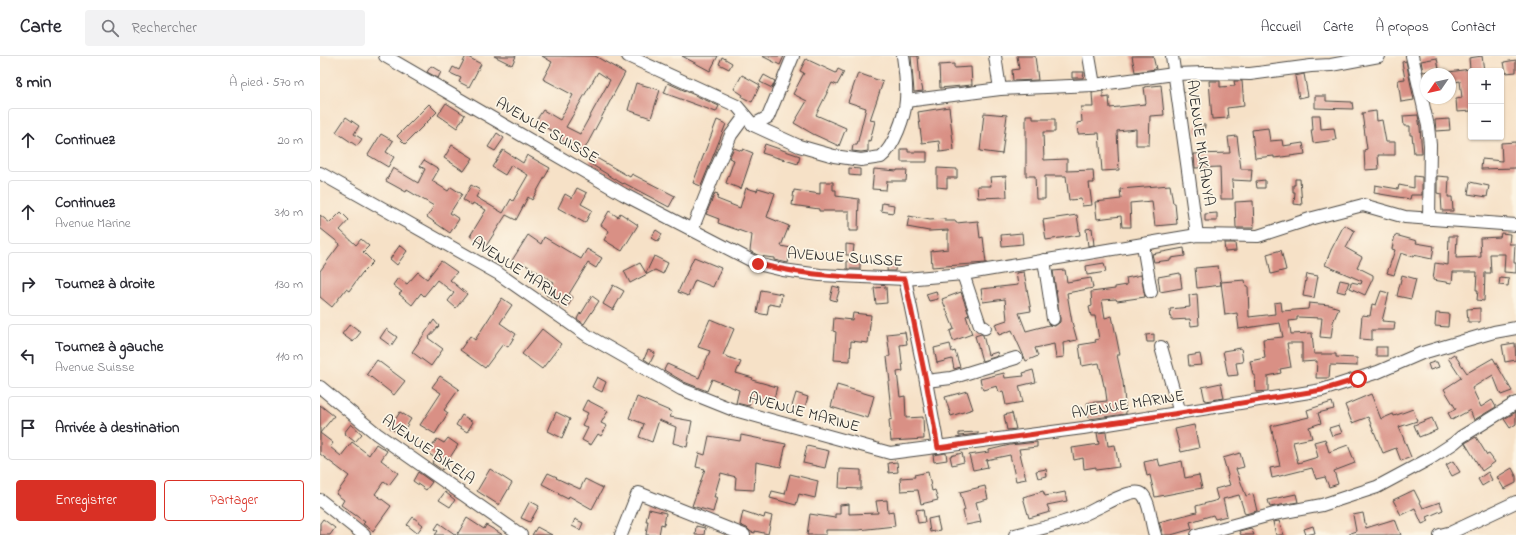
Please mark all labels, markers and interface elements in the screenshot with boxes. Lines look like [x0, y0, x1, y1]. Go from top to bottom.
search box [85, 10, 365, 46]
text: Carte [20, 14, 61, 41]
icon: search [99, 17, 121, 39]
text: Rechercher [131, 17, 197, 39]
text: Accueil [1261, 17, 1301, 38]
text: Carte [1323, 17, 1354, 38]
text: À propos [1376, 17, 1429, 38]
text: Contact [1451, 17, 1496, 38]
north arrow [1420, 68, 1456, 104]
map controls [1468, 68, 1504, 140]
button: + [1468, 68, 1504, 104]
text: 8 min [16, 70, 51, 95]
text: À pied · 570 m [229, 73, 304, 92]
street label: AVENUE MUKANYA [1179, 78, 1221, 208]
street label: AVENUE SUISSE [491, 92, 603, 170]
button: − [1468, 104, 1504, 140]
icon: ahead [17, 129, 39, 151]
text: Continuez [55, 129, 115, 151]
text: 20 m [278, 131, 303, 150]
text: Continuez [55, 192, 115, 214]
icon: ahead [17, 201, 39, 223]
text: 310 m [275, 203, 303, 222]
text: Avenue Marine [55, 214, 131, 233]
street label: AVENUE MARINE [467, 231, 575, 313]
street label: AVENUE SUISSE [786, 242, 904, 274]
route end [749, 255, 767, 273]
icon: right [17, 273, 39, 295]
text: Tournez à droite [55, 273, 155, 295]
text: 130 m [275, 275, 303, 294]
text: Tournez à gauche [55, 336, 163, 358]
icon: left [17, 345, 39, 367]
text: 110 m [276, 347, 303, 366]
text: Avenue Suisse [55, 358, 134, 377]
route start [1349, 370, 1367, 388]
street label: AVENUE MARINE [1070, 384, 1186, 426]
street label: AVENUE MARINE [746, 387, 862, 439]
street label: AVENUE BIKELA [376, 409, 480, 491]
icon: arrive [17, 417, 39, 439]
text: Arrivée à destination [55, 417, 180, 439]
button: Enregistrer [16, 480, 156, 521]
button: Partager [164, 480, 304, 521]

